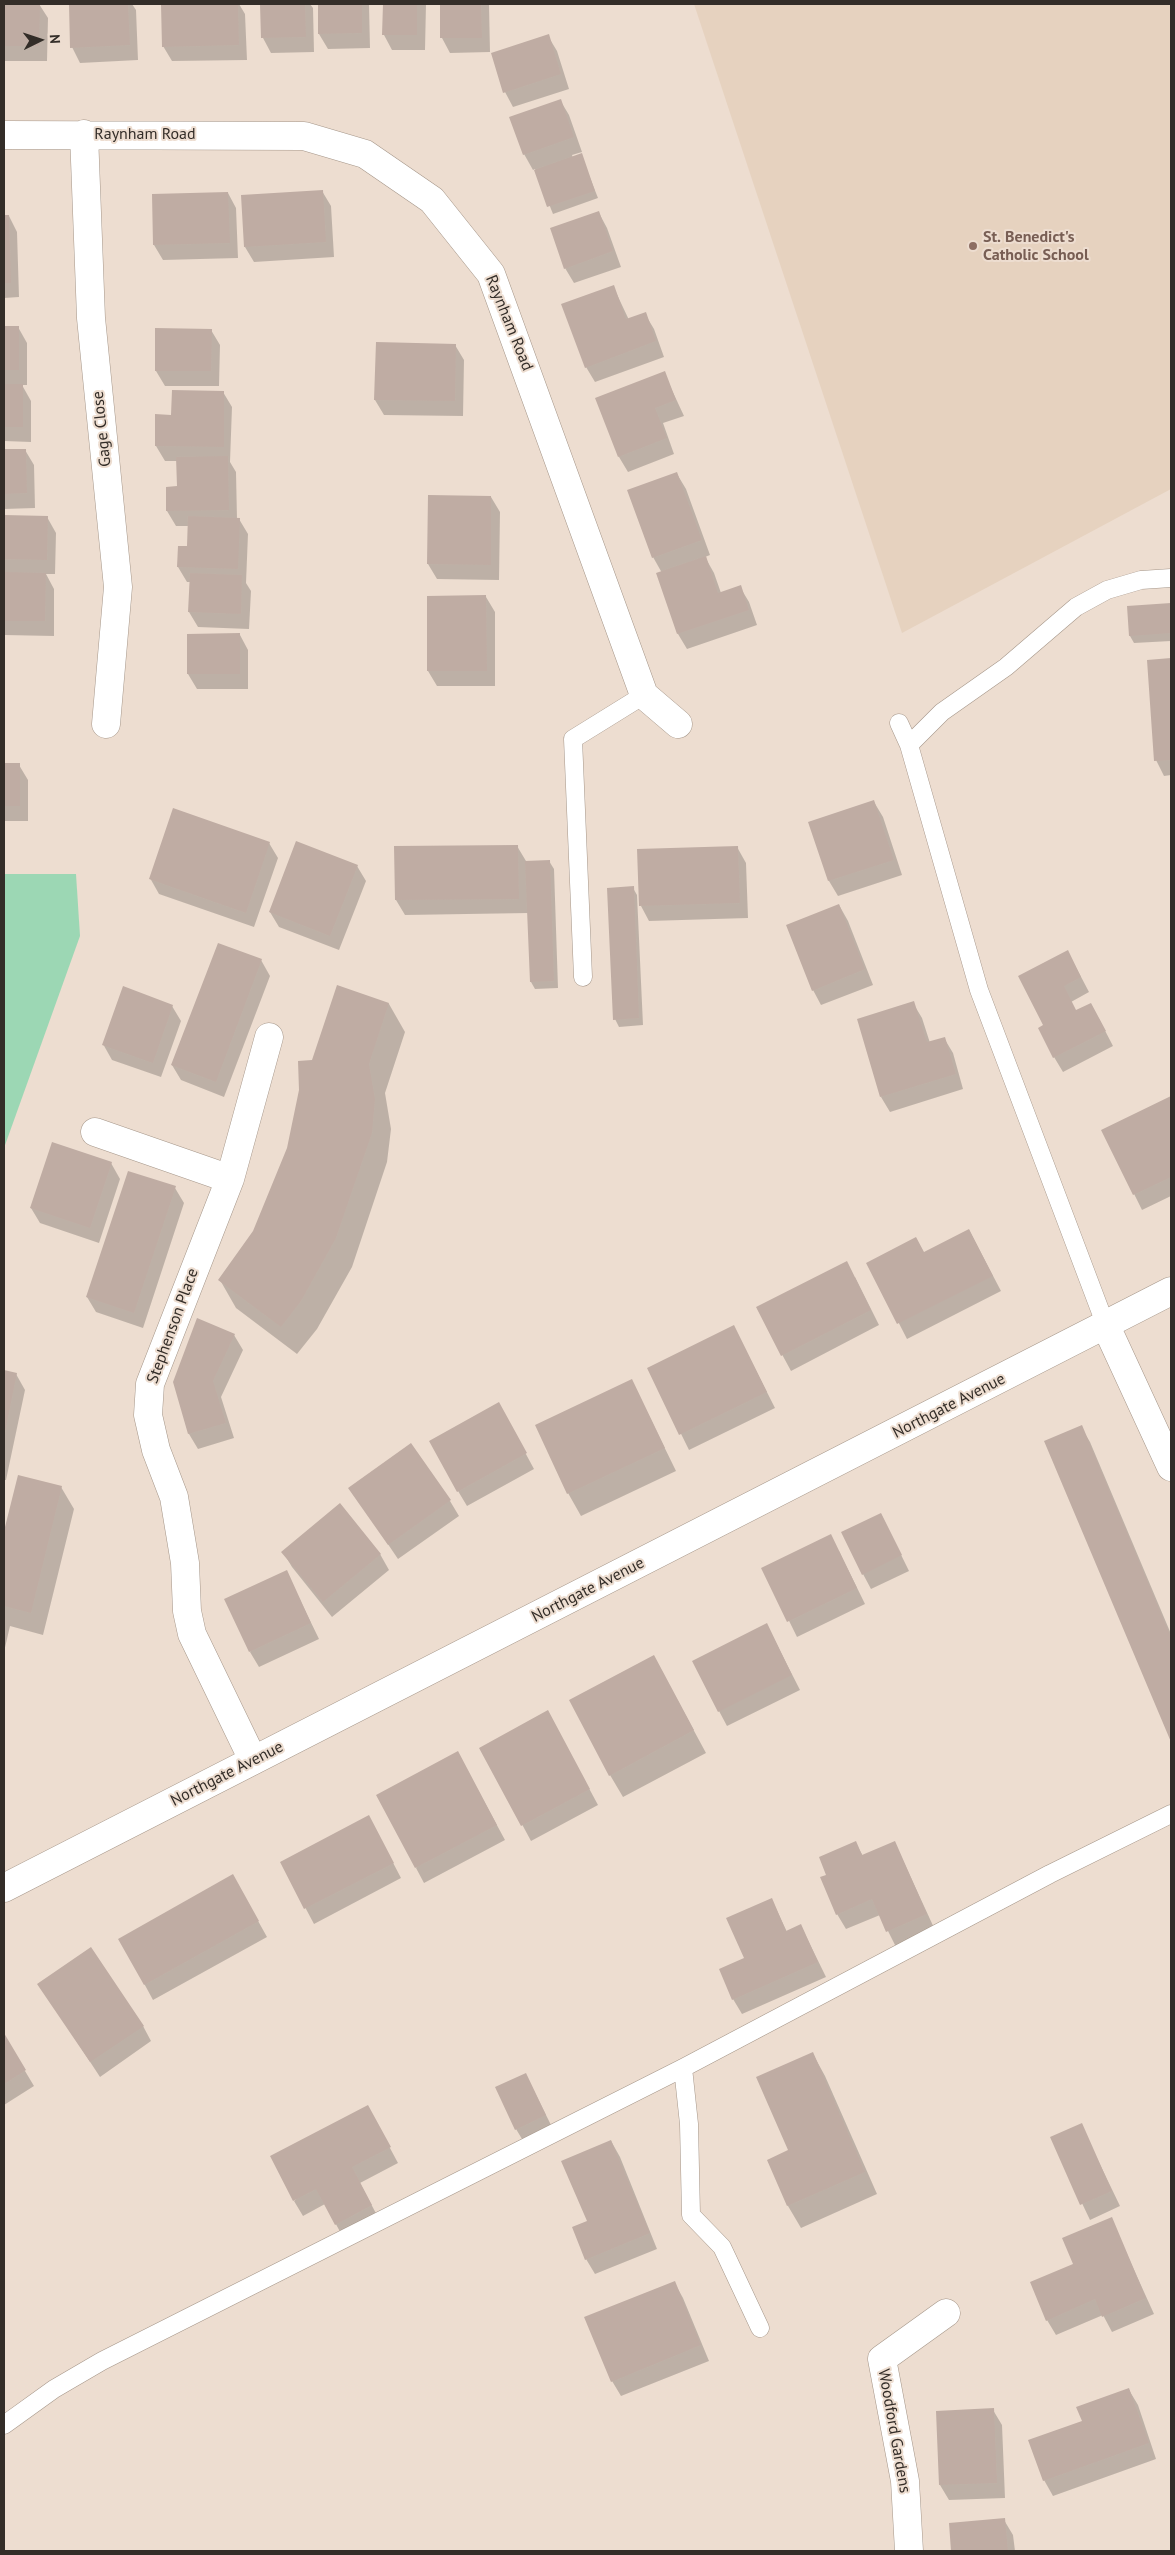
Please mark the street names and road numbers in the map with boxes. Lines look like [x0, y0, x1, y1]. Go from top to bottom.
street label: Raynham Road [94, 124, 196, 144]
street label: Raynham Road [481, 272, 537, 374]
street label: Gage Close [88, 390, 116, 468]
street label: Stephenson Place [143, 1266, 203, 1386]
street label: Northgate Avenue [890, 1369, 1008, 1443]
street label: Northgate Avenue [529, 1553, 647, 1627]
street label: Northgate Avenue [168, 1737, 286, 1811]
street label: Woodford Gardens [874, 2368, 914, 2494]

